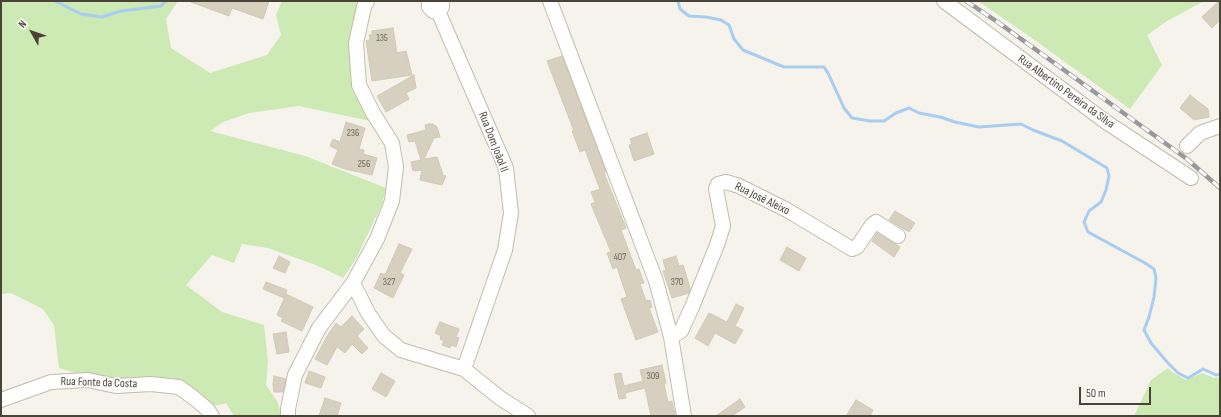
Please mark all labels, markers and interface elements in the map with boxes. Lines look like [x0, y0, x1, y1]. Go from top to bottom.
north arrow [12, 12, 52, 52]
text: N [16, 18, 29, 30]
house number: 135 [376, 32, 388, 44]
street label: Rua Albertino Pereira da Silva [1015, 52, 1117, 132]
street label: Rua Dom Joãol II [475, 110, 511, 174]
house number: 236 [347, 127, 359, 139]
house number: 256 [358, 158, 370, 170]
street label: Rua José Aleixo [732, 180, 792, 218]
house number: 407 [614, 251, 626, 263]
house number: 327 [383, 276, 395, 288]
house number: 370 [671, 276, 683, 288]
house number: 309 [646, 370, 660, 382]
street label: Rua Fonte da Costa [60, 374, 138, 392]
scale bar [1081, 379, 1153, 405]
text: 50 m [1086, 386, 1106, 401]

